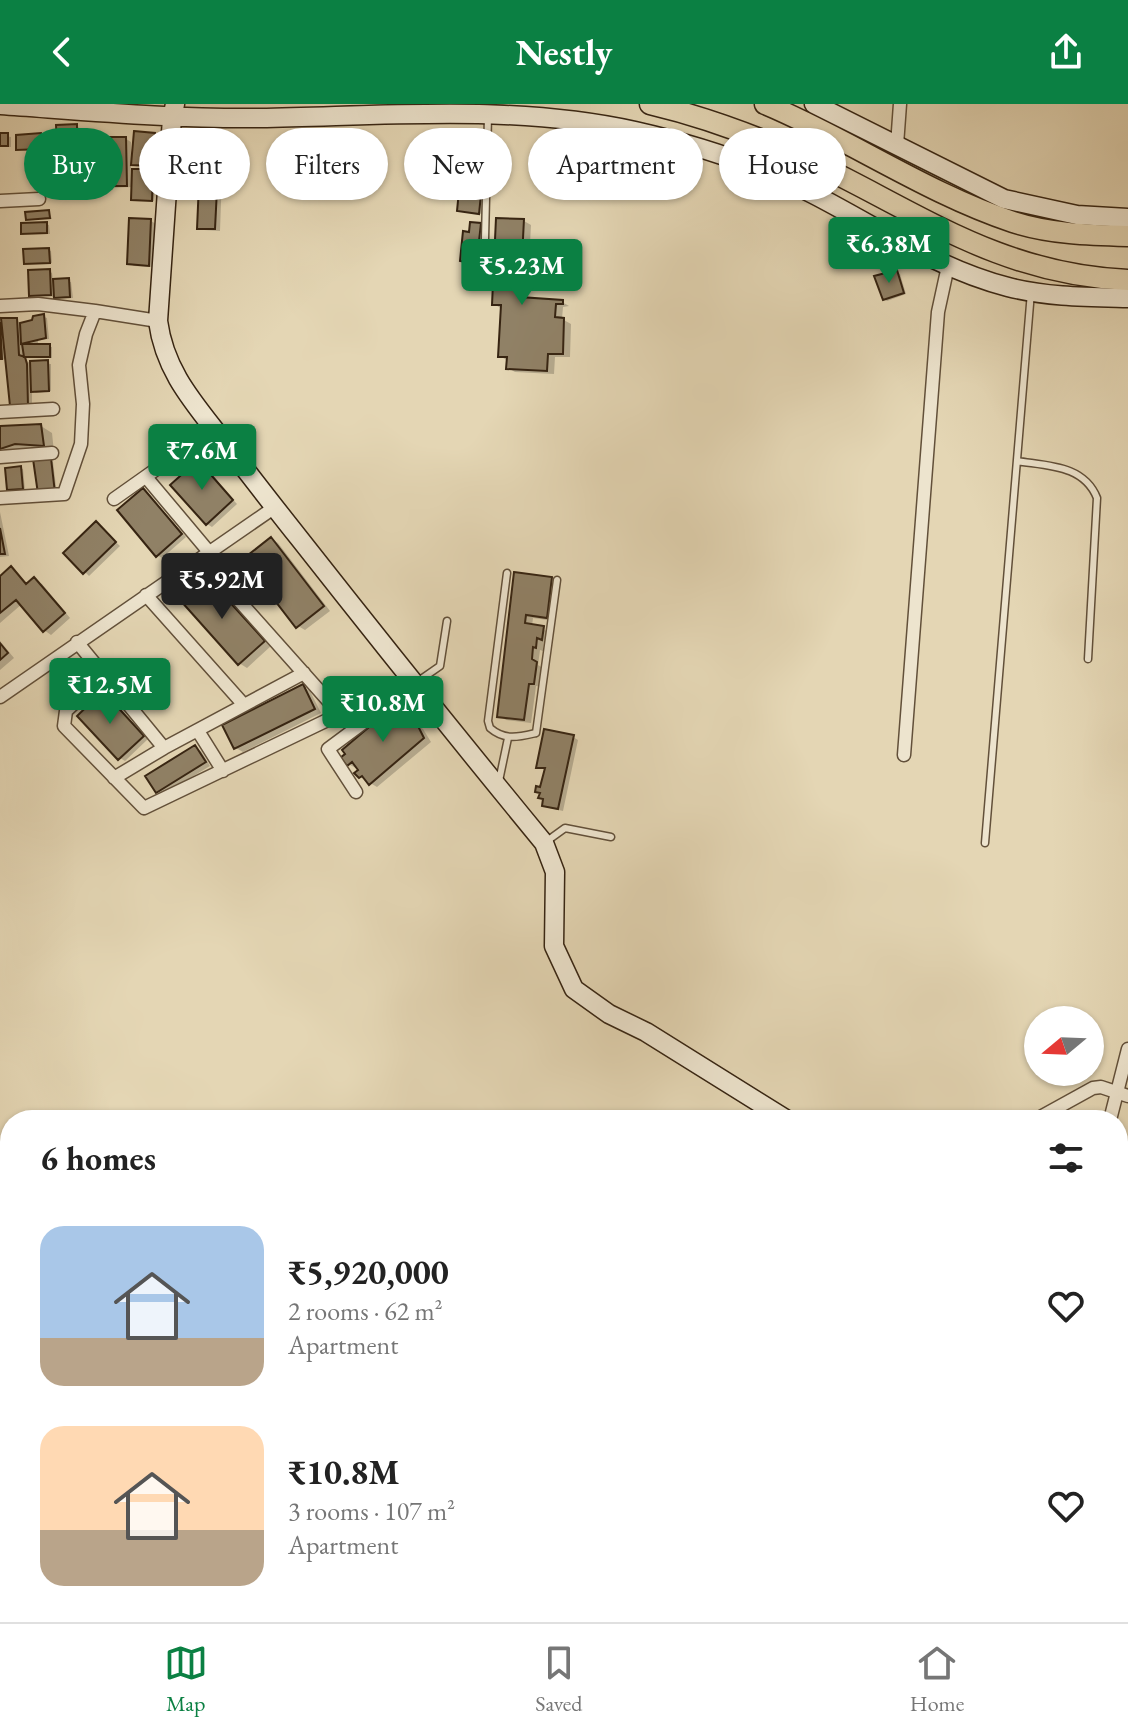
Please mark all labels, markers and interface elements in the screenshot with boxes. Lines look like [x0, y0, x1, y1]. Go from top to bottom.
text: Nestly [516, 29, 612, 76]
icon: back [40, 30, 84, 74]
icon: share [1044, 30, 1088, 74]
chip: Buy [24, 128, 123, 200]
chip: Rent [139, 128, 250, 200]
chip: Filters [266, 128, 388, 200]
chip: New [404, 128, 512, 200]
chip: Apartment [528, 128, 703, 200]
chip: House [719, 128, 846, 200]
pin: ₹6.38M [824, 217, 954, 285]
text: ₹6.38M [846, 226, 932, 260]
pin: ₹5.23M [457, 239, 587, 307]
text: ₹5.23M [479, 248, 565, 282]
pin: ₹7.6M [146, 424, 258, 492]
text: ₹7.6M [166, 433, 238, 467]
pin: ₹5.92M [157, 553, 287, 621]
text: ₹5.92M [179, 562, 265, 596]
pin: ₹12.5M [45, 658, 175, 726]
text: ₹12.5M [67, 667, 153, 701]
pin: ₹10.8M [318, 676, 448, 744]
text: ₹10.8M [340, 685, 426, 719]
north arrow [1024, 1006, 1104, 1086]
map controls [1024, 1006, 1104, 1086]
text: 6 homes [40, 1136, 156, 1180]
icon: filters [1044, 1136, 1088, 1180]
text: ₹5,920,000 [288, 1250, 449, 1294]
icon: home [104, 1258, 200, 1354]
icon: heart [1044, 1284, 1088, 1328]
text: 2 rooms · 62 m² [288, 1294, 443, 1328]
text: Apartment [288, 1328, 398, 1362]
text: ₹10.8M [288, 1450, 400, 1494]
icon: home [104, 1458, 200, 1554]
icon: heart [1044, 1484, 1088, 1528]
text: 3 rooms · 107 m² [288, 1494, 455, 1528]
text: Apartment [288, 1528, 398, 1562]
tab: Map [164, 1641, 208, 1718]
tab: Saved [535, 1641, 582, 1718]
tab: Home [910, 1641, 964, 1718]

